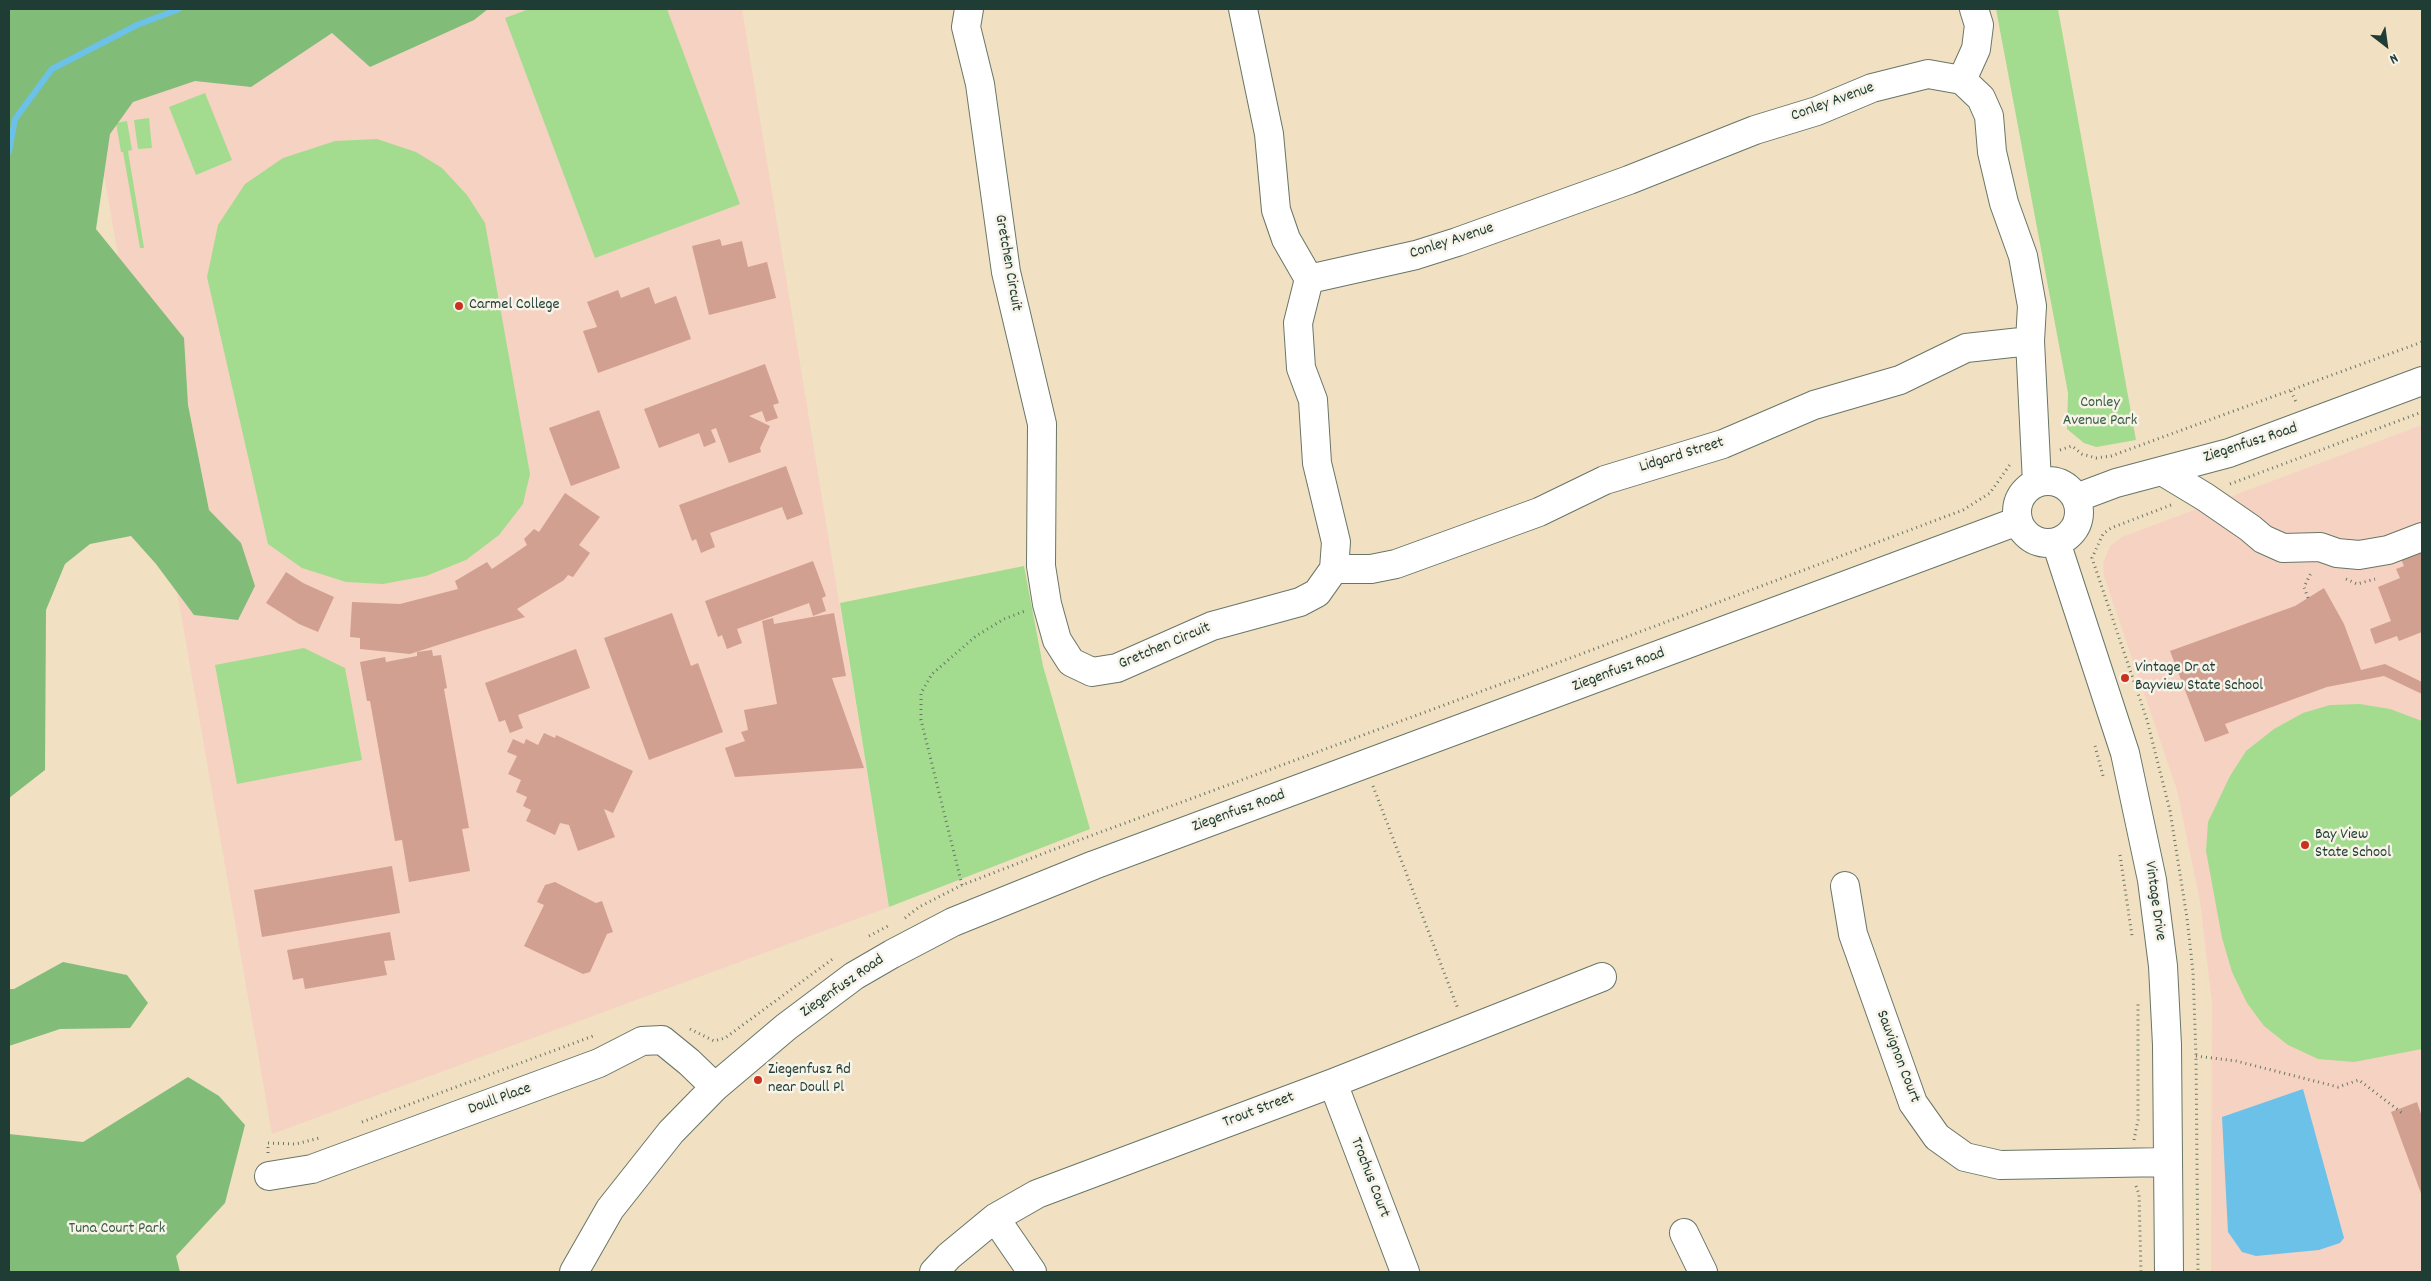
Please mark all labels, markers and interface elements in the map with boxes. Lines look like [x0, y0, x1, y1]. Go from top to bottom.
north arrow [2361, 20, 2411, 70]
text: N [2386, 48, 2402, 68]
street label: Conley Avenue [1789, 79, 1877, 127]
street label: Gretchen Circuit [989, 213, 1025, 313]
street label: Conley Avenue [1408, 219, 1496, 265]
place label: Carmel College [469, 296, 560, 316]
marker: Carmel College [453, 300, 465, 312]
park label: Conley Avenue Park [2063, 394, 2137, 432]
street label: Ziegenfusz Road [2202, 420, 2300, 468]
street label: Lidgard Street [1637, 434, 1727, 478]
street label: Gretchen Circuit [1116, 619, 1214, 675]
street label: Ziegenfusz Road [1570, 645, 1668, 697]
place label: Vintage Dr at Bayview State School [2135, 659, 2263, 697]
marker: Vintage Dr at Bayview State School [2119, 672, 2131, 684]
street label: Ziegenfusz Road [1190, 786, 1288, 838]
place label: Bay View State School [2315, 826, 2391, 864]
marker: Bay View State School [2299, 839, 2311, 851]
street label: Vintage Drive [2139, 860, 2169, 942]
street label: Ziegenfusz Road [798, 951, 888, 1023]
street label: Sauvignon Court [1871, 1008, 1923, 1106]
place label: Ziegenfusz Rd near Doull Pl [768, 1061, 851, 1099]
marker: Ziegenfusz Rd near Doull Pl [752, 1074, 764, 1086]
street label: Doull Place [466, 1080, 534, 1120]
street label: Trout Street [1221, 1089, 1297, 1133]
street label: Trochus Court [1345, 1135, 1393, 1221]
park label: Tuna Court Park [69, 1220, 165, 1240]

